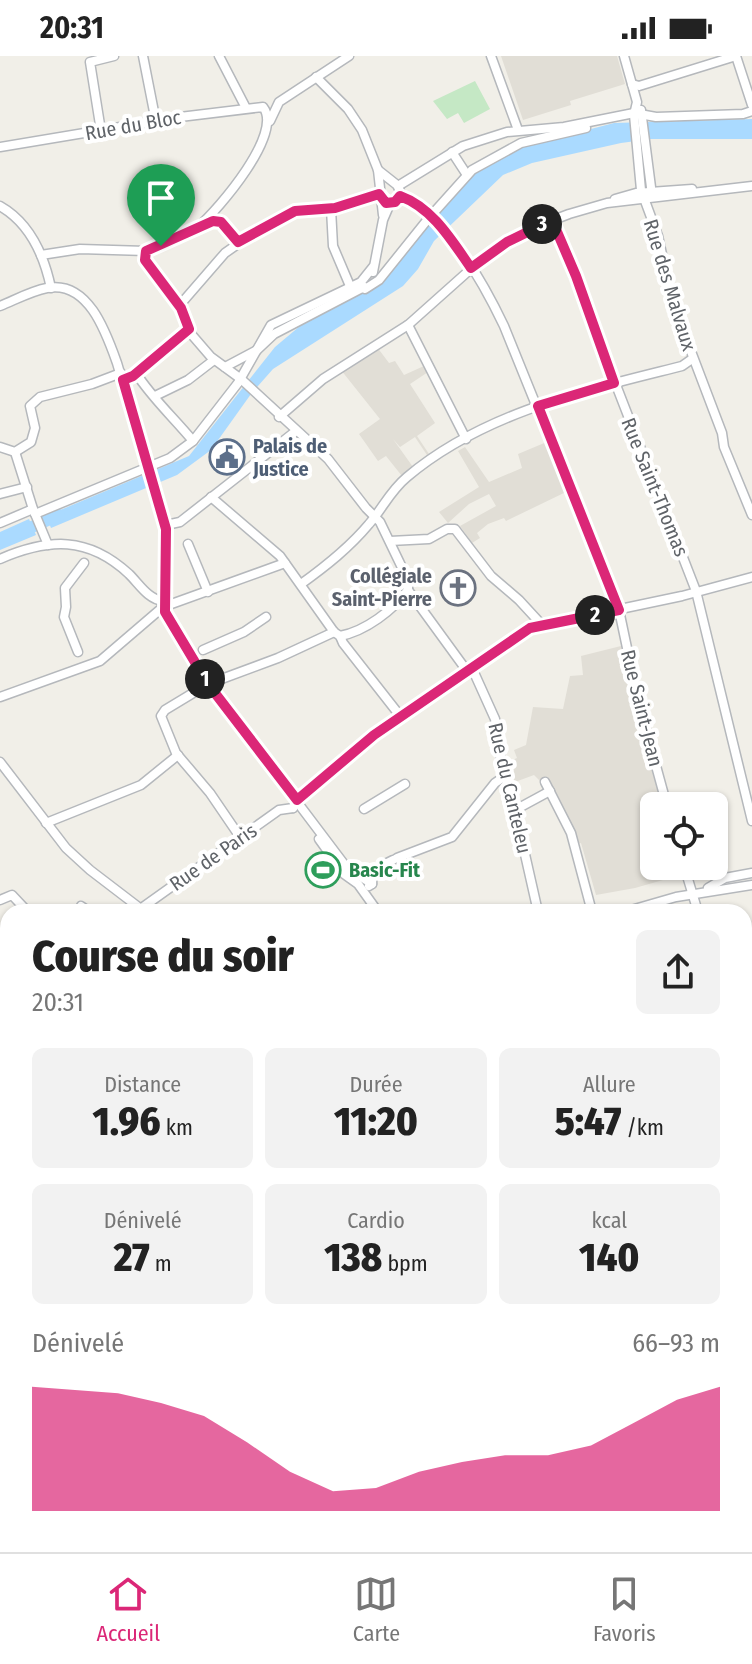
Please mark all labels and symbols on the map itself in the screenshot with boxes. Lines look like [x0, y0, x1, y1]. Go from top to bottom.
street label: Rue du Bloc [83, 105, 183, 145]
pin [127, 164, 195, 246]
pin: 3 [522, 204, 562, 244]
street label: Rue des Malvaux [639, 216, 701, 354]
street label: Rue Saint-Thomas [616, 414, 694, 560]
place label: Palais de Justice [252, 434, 327, 481]
public building icon: Palais de Justice [208, 438, 246, 476]
place label: Collégiale Saint-Pierre [332, 564, 432, 611]
church icon: Collégiale Saint-Pierre [439, 569, 477, 607]
pin: 2 [575, 595, 615, 635]
street label: Rue Saint-Jean [616, 647, 668, 769]
pin: 1 [185, 659, 225, 699]
street label: Rue du Canteleu [483, 720, 537, 856]
street label: Rue de Paris [165, 818, 261, 896]
sports icon: Basic-Fit [304, 851, 342, 889]
place label: Basic-Fit [349, 858, 421, 882]

